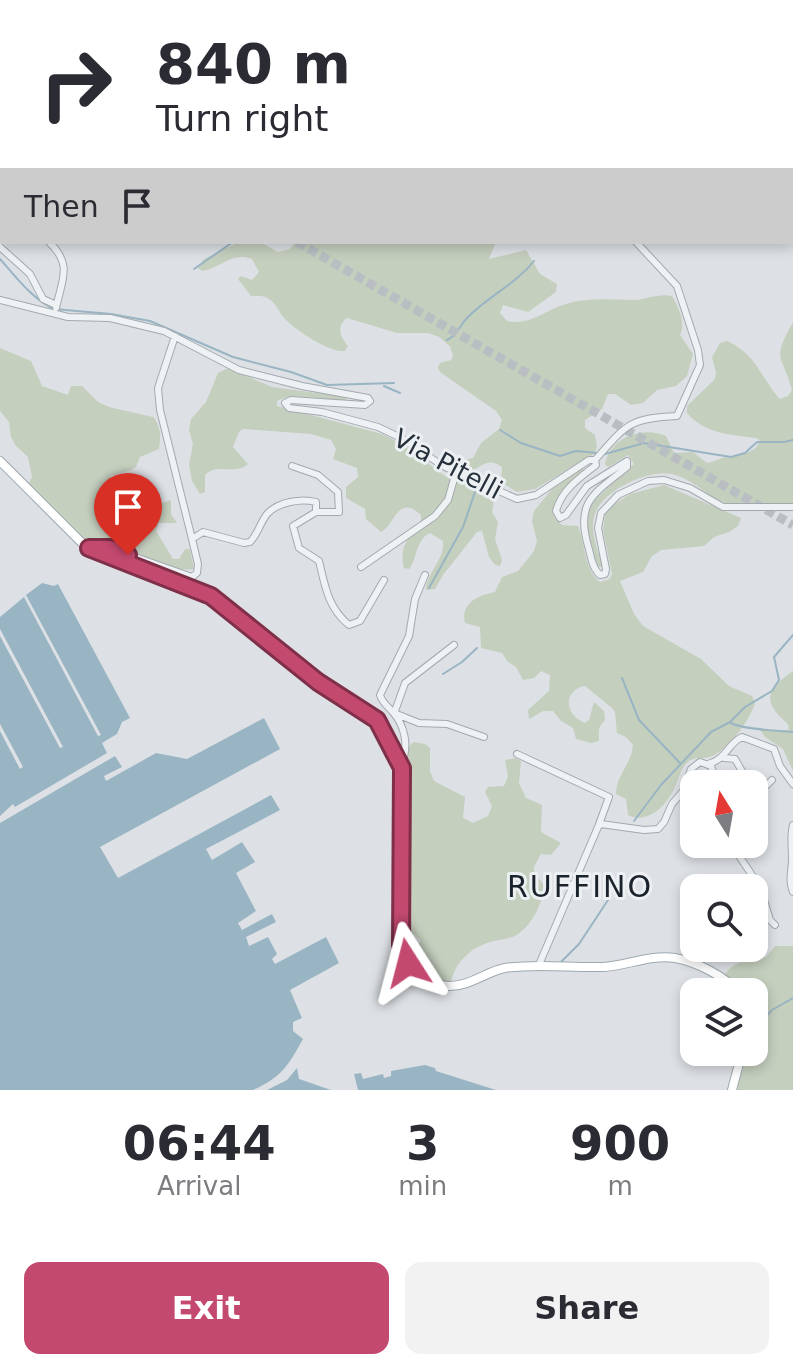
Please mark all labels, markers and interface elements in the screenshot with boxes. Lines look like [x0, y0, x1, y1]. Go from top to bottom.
text: 840 m [156, 31, 351, 96]
icon: right [24, 32, 128, 136]
text: Turn right [156, 98, 328, 139]
icon: arrive [115, 184, 159, 228]
text: Then [24, 189, 99, 224]
street label: Via Pitelli [388, 423, 508, 505]
pin [94, 473, 162, 555]
icon: arrive [106, 485, 150, 529]
north arrow [680, 770, 768, 858]
map controls [680, 770, 768, 1066]
district label: RUFFINO [507, 869, 653, 904]
button: search [680, 874, 768, 962]
position arrow [366, 921, 450, 1005]
button: layers [680, 978, 768, 1066]
text: 06:44 [123, 1115, 276, 1171]
text: 3 [406, 1115, 439, 1171]
text: 900 [570, 1115, 670, 1171]
text: Arrival [157, 1171, 241, 1201]
text: min [398, 1171, 447, 1201]
text: m [607, 1171, 633, 1201]
button: Exit [24, 1262, 389, 1354]
button: Share [405, 1262, 769, 1354]

